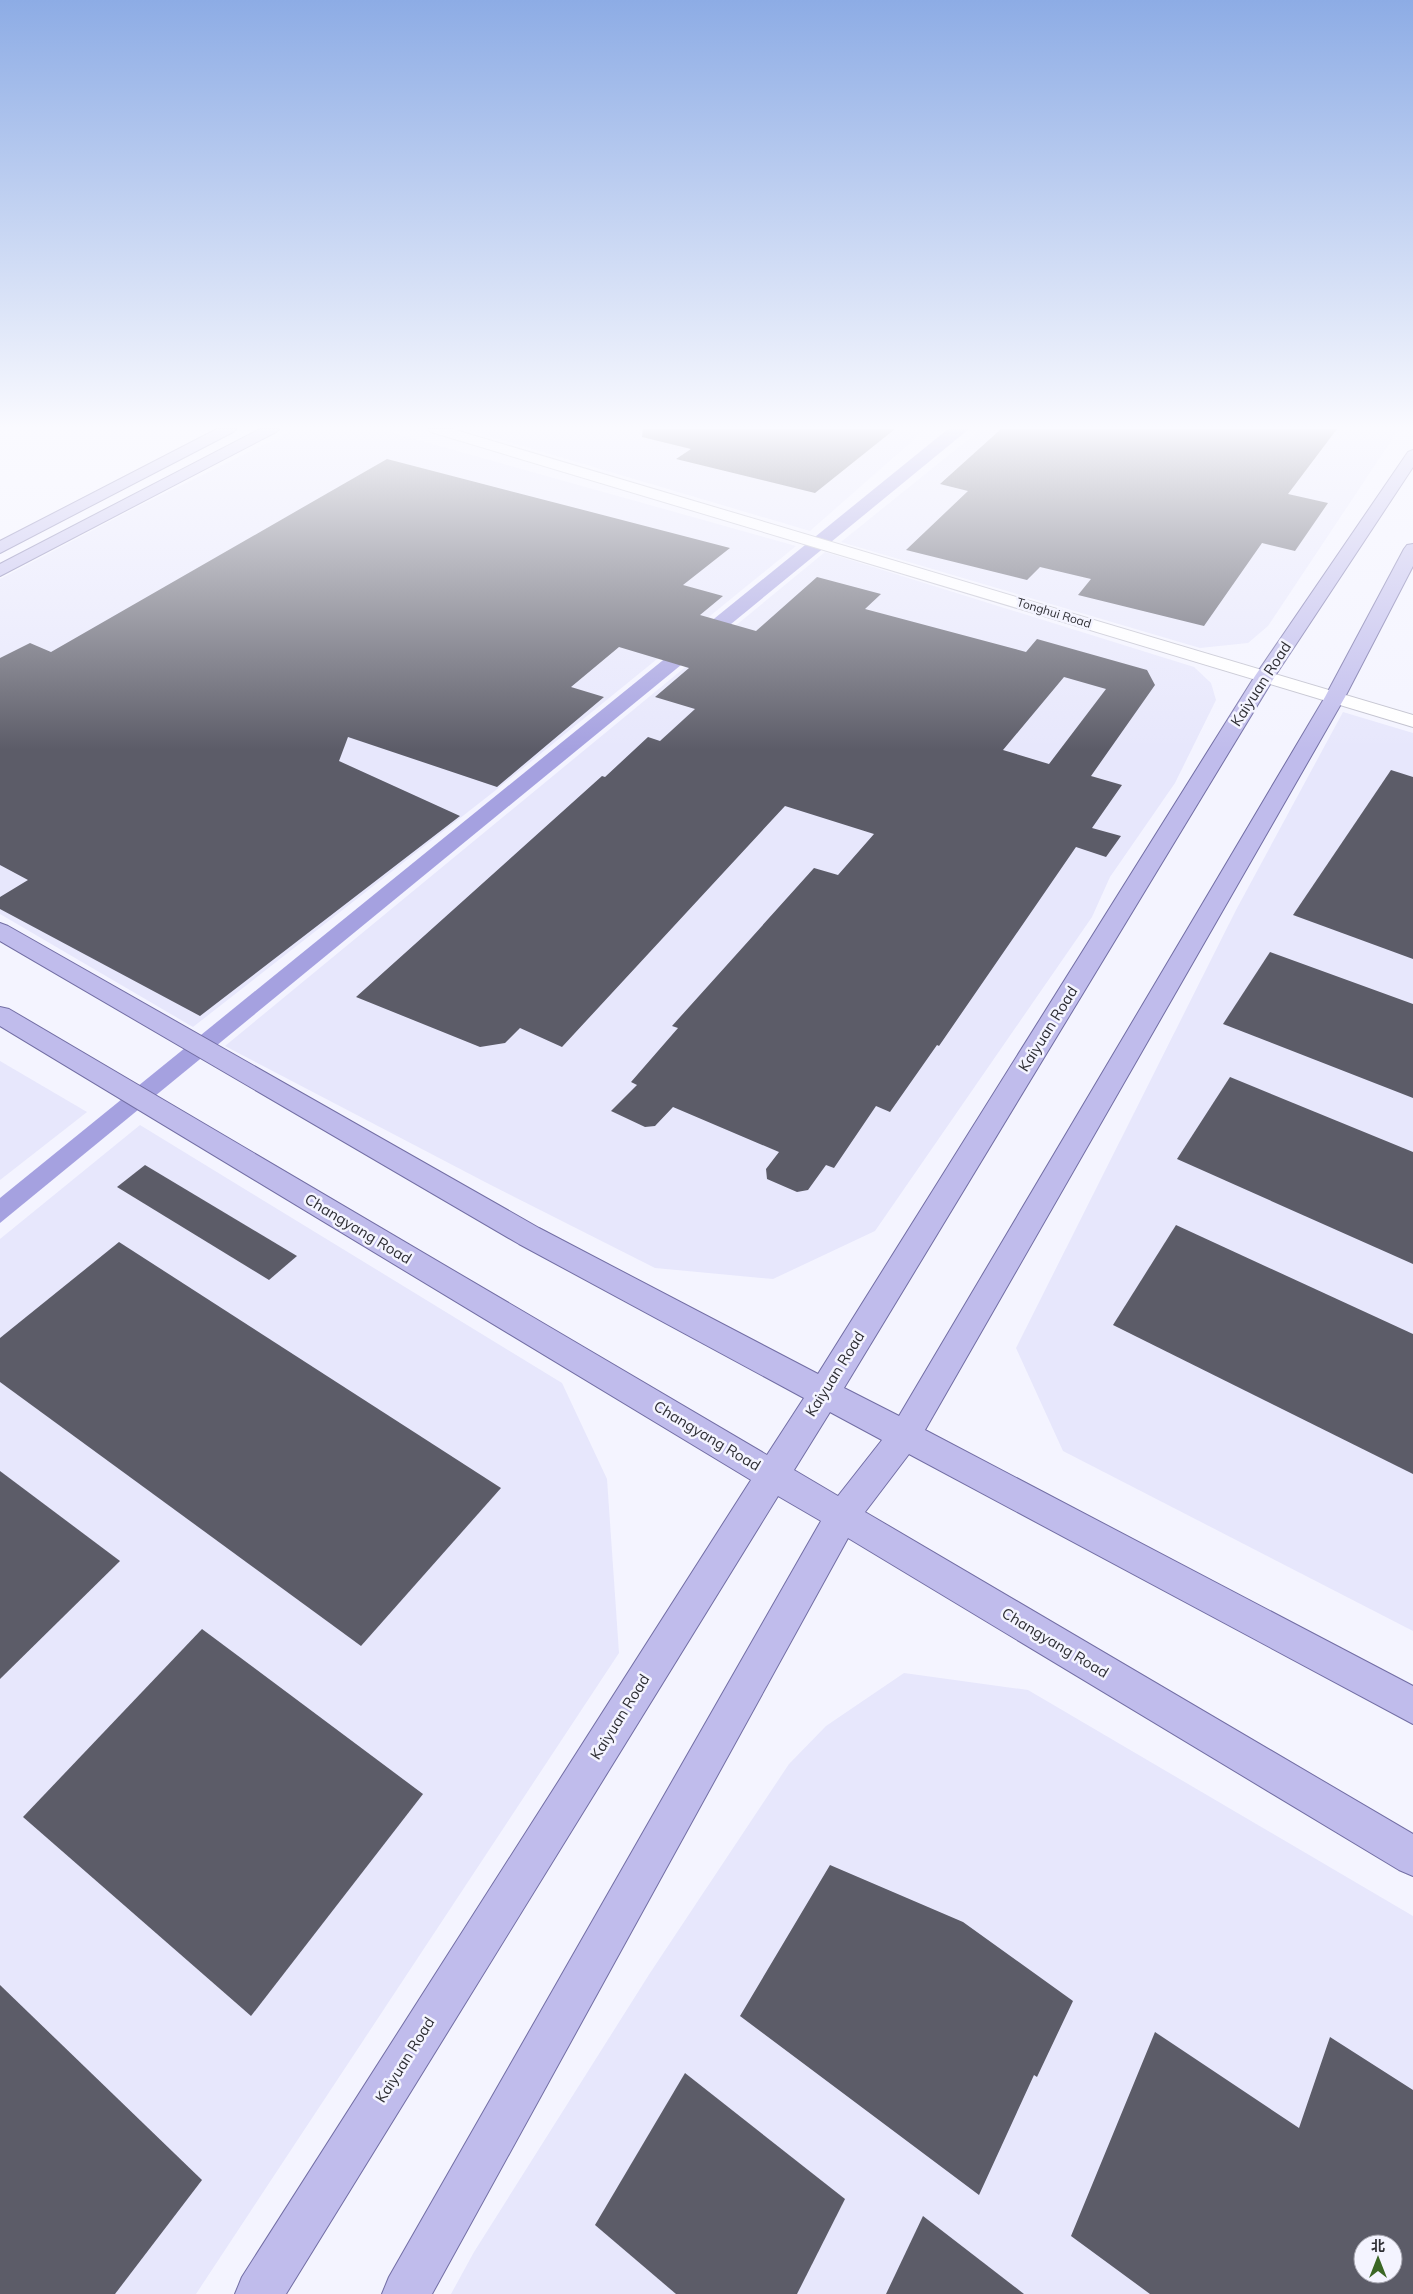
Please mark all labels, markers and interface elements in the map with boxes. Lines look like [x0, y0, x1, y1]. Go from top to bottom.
street label: Tonghui Road [1015, 594, 1093, 631]
street label: Kaiyuan Road [1226, 638, 1295, 730]
street label: Kaiyuan Road [1014, 982, 1081, 1075]
street label: Changyang Road [301, 1189, 415, 1268]
street label: Kaiyuan Road [801, 1327, 868, 1420]
street label: Changyang Road [650, 1396, 764, 1475]
street label: Changyang Road [998, 1603, 1112, 1682]
street label: Kaiyuan Road [586, 1670, 653, 1763]
street label: Kaiyuan Road [371, 2013, 438, 2106]
north arrow [1353, 2234, 1403, 2284]
text: 北 [1371, 2237, 1385, 2255]

